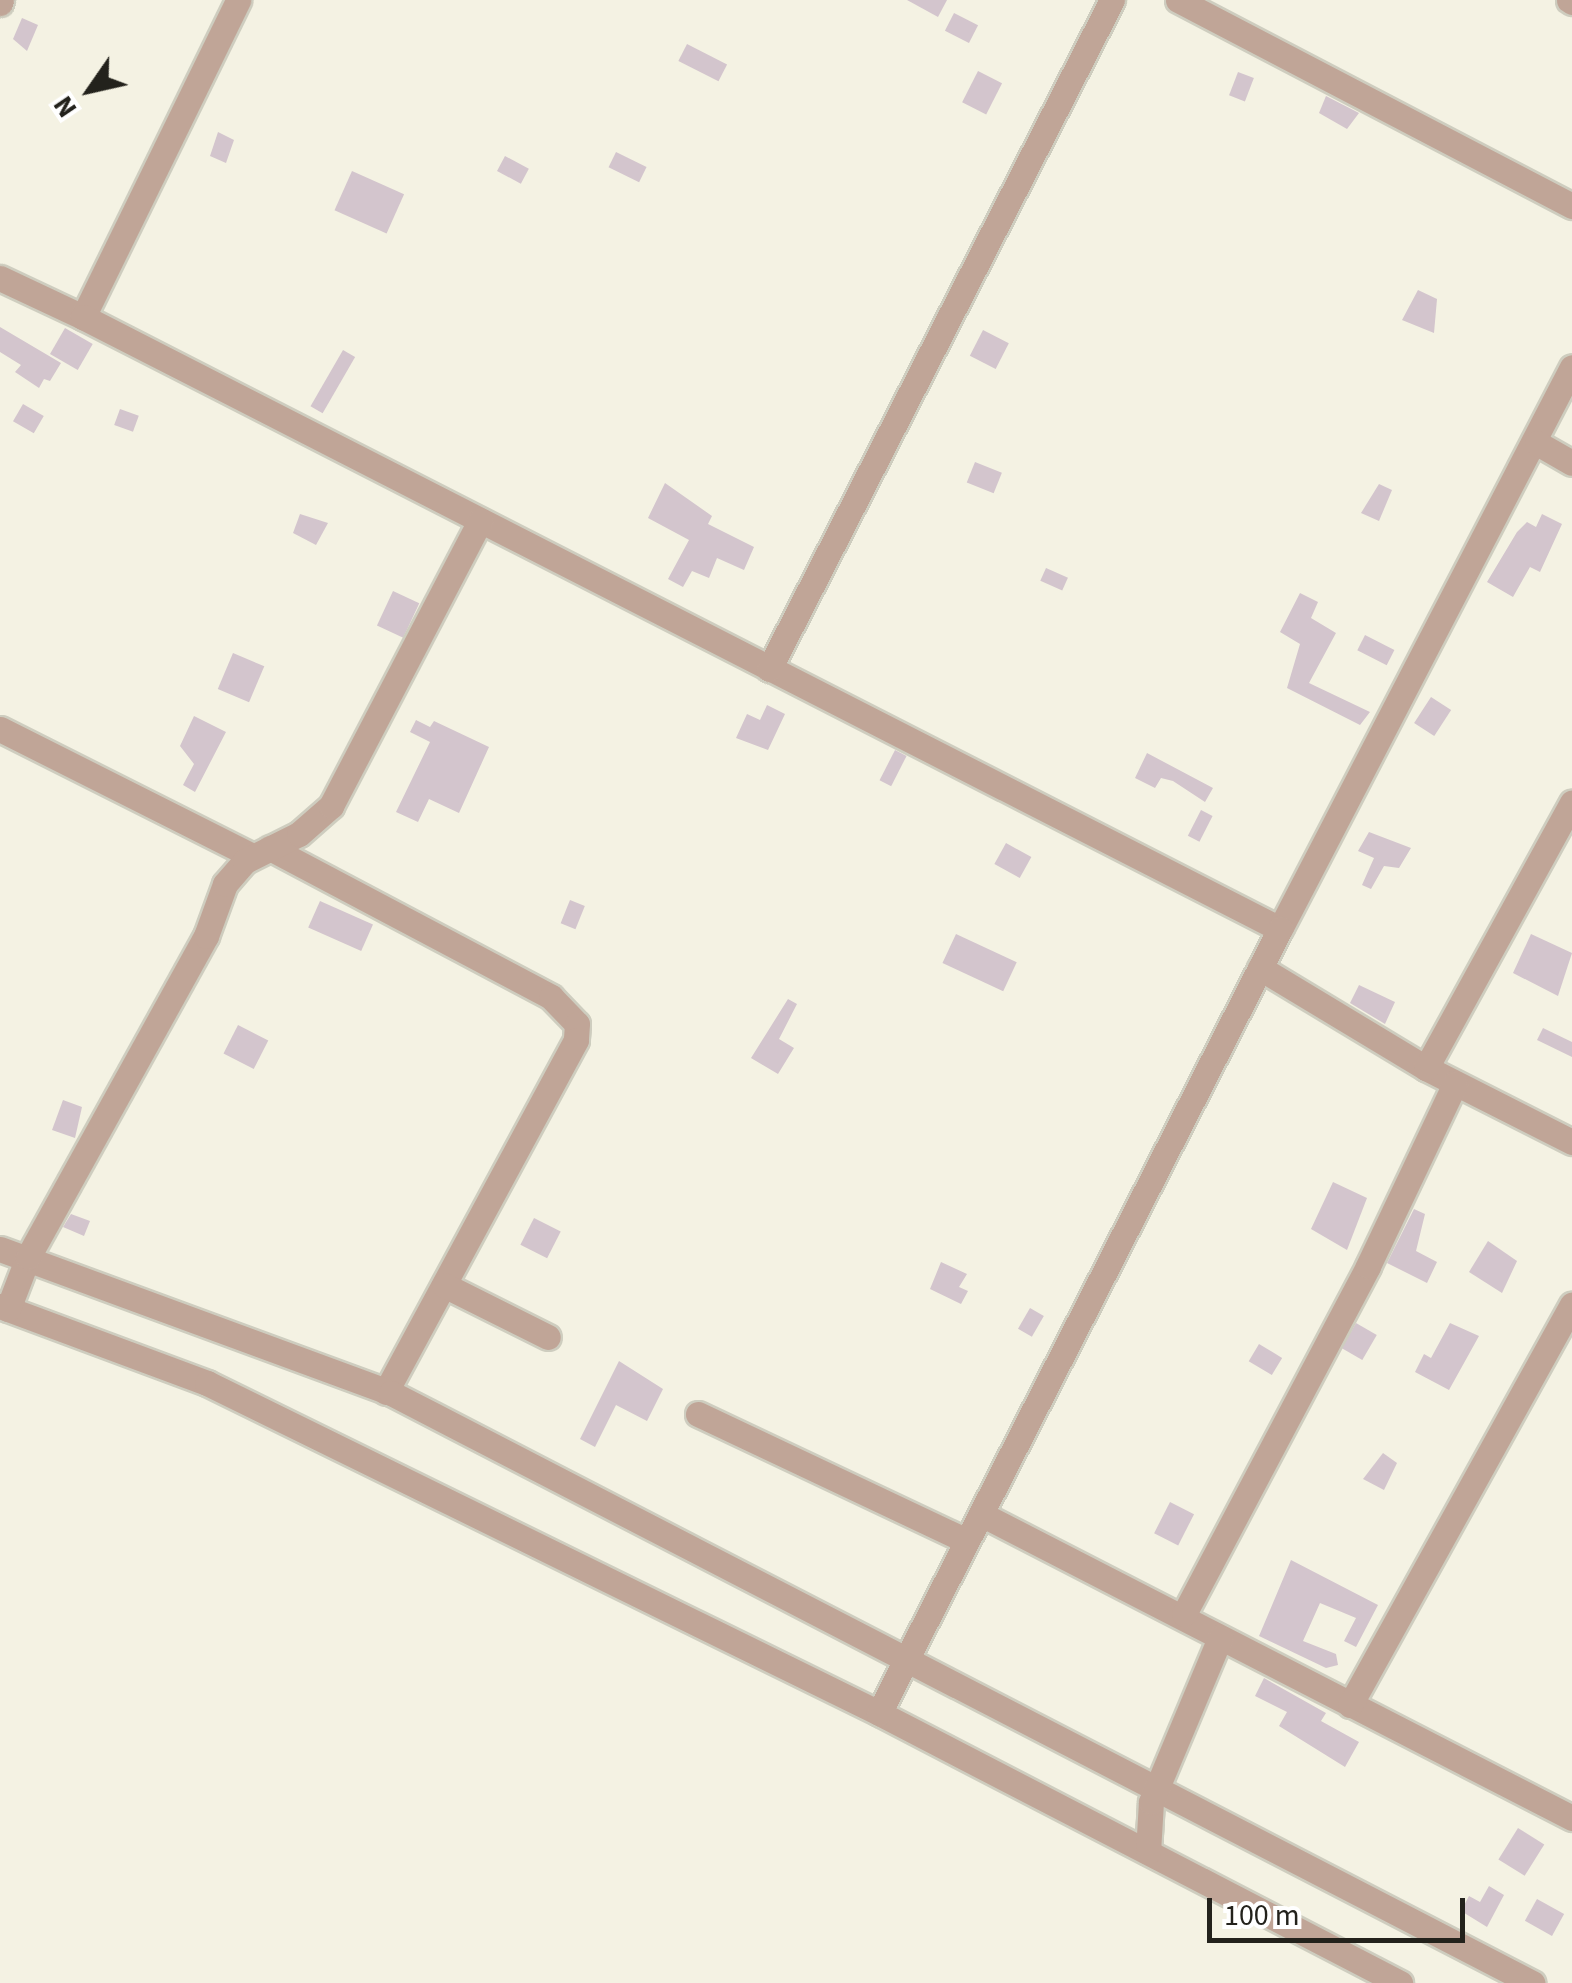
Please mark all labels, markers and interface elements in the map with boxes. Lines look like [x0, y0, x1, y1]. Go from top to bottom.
north arrow [40, 40, 140, 140]
text: N [43, 88, 87, 126]
scale bar [1212, 1878, 1470, 1940]
text: 100 m [1224, 1894, 1300, 1937]

